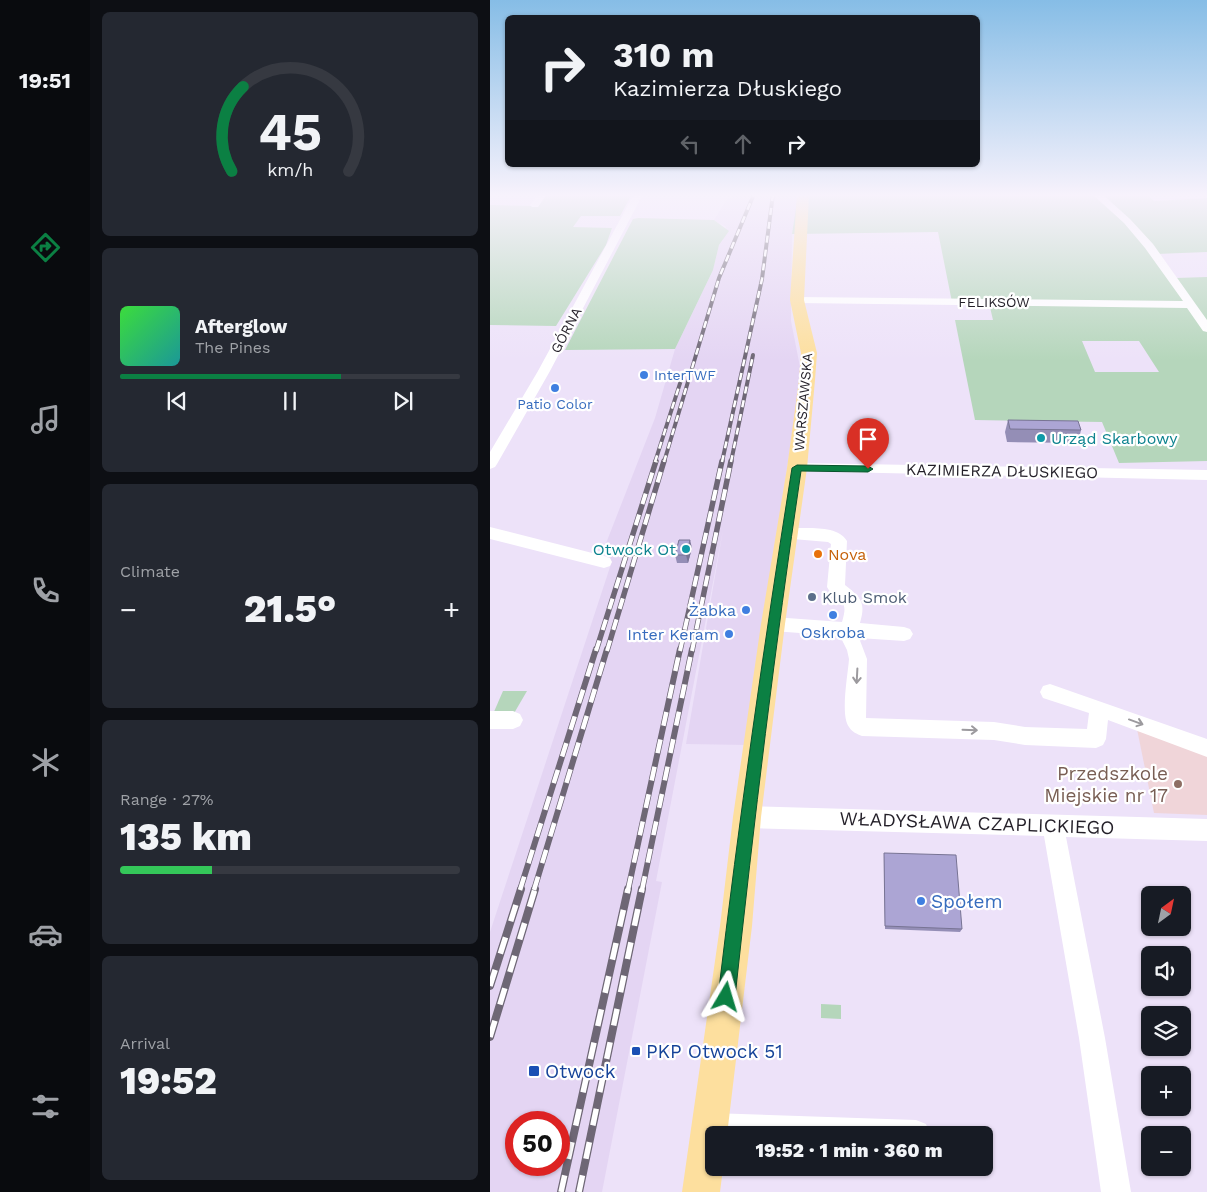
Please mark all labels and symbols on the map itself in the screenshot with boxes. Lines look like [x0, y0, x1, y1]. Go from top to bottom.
street label: FELIKSÓW [958, 294, 1030, 310]
street label: GÓRNA [547, 304, 585, 356]
street label: WARSZAWSKA [791, 352, 815, 452]
place label: InterTWF [654, 367, 716, 383]
marker: InterTWF [638, 369, 650, 381]
marker: Patio Color [549, 382, 561, 394]
place label: Patio Color [517, 396, 593, 412]
pin [847, 418, 889, 469]
place label: Urząd Skarbowy [1051, 429, 1178, 448]
marker: Urząd Skarbowy [1035, 432, 1047, 444]
street label: KAZIMIERZA DŁUSKIEGO [906, 460, 1098, 482]
place label: Otwock Ot [593, 540, 676, 559]
marker: Otwock Ot [680, 543, 692, 555]
place label: Nova [828, 545, 866, 564]
marker: Nova [812, 548, 824, 560]
place label: Klub Smok [822, 588, 907, 607]
marker: Klub Smok [806, 591, 818, 603]
place label: Żabka [689, 601, 736, 620]
marker: Żabka [740, 604, 752, 616]
marker: Oskroba [827, 609, 839, 621]
place label: Oskroba [801, 623, 865, 642]
place label: Inter Keram [627, 625, 719, 644]
marker: Inter Keram [723, 628, 735, 640]
one-way arrow [852, 667, 861, 683]
one-way arrow [1128, 718, 1144, 727]
one-way arrow [962, 726, 978, 735]
place label: Przedszkole Miejskie nr 17 [1044, 762, 1168, 807]
marker: Przedszkole Miejskie nr 17 [1172, 778, 1184, 790]
street label: WŁADYSŁAWA CZAPLICKIEGO [839, 807, 1115, 839]
north arrow [1141, 886, 1191, 936]
place label: Społem [931, 890, 1003, 913]
marker: Społem [915, 895, 927, 907]
position arrow [699, 970, 751, 1022]
place label: PKP Otwock 51 [646, 1040, 783, 1063]
marker: PKP Otwock 51 [630, 1045, 642, 1057]
place label: Otwock [545, 1060, 616, 1083]
marker: Otwock [527, 1064, 541, 1078]
speed limit sign: 50 [505, 1111, 570, 1176]

